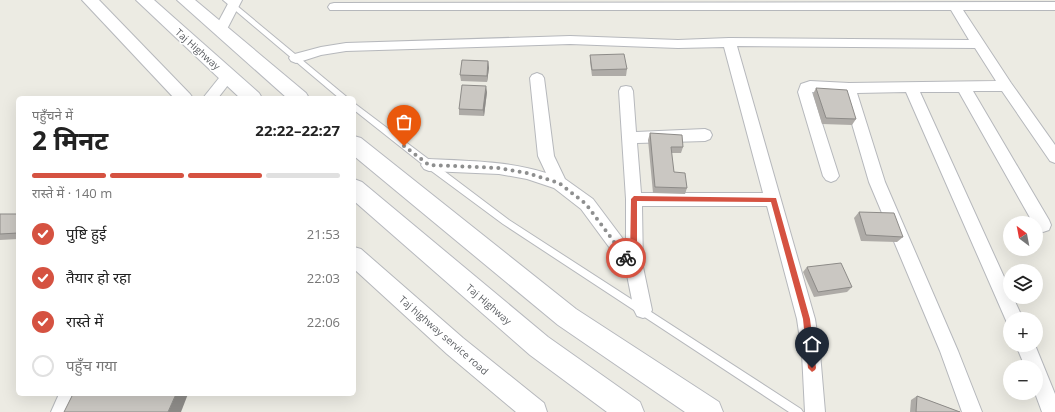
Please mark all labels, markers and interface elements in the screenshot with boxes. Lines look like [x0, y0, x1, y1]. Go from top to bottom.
street label: Taj Highway [173, 25, 224, 74]
pin [387, 105, 421, 146]
text: पहुँचने में [32, 106, 73, 124]
icon: bag [393, 111, 415, 133]
text: 22:22–22:27 [255, 120, 340, 140]
text: 2 मिनट [32, 122, 108, 158]
text: रास्ते में · 140 m [32, 184, 112, 202]
north arrow [1003, 216, 1043, 256]
map controls [1003, 216, 1043, 400]
icon: check [32, 223, 54, 245]
text: पुष्टि हुई [66, 223, 106, 243]
text: 21:53 [307, 225, 340, 243]
courier [606, 238, 646, 278]
icon: bike [615, 247, 637, 269]
button: layers [1003, 264, 1043, 304]
icon: check [32, 267, 54, 289]
text: तैयार हो रहा [66, 267, 131, 287]
text: 22:03 [307, 269, 340, 287]
street label: Taj Highway [463, 280, 515, 328]
street label: Taj highway service road [396, 292, 492, 378]
icon: check [32, 311, 54, 333]
text: रास्ते में [66, 311, 103, 331]
button: + [1003, 312, 1043, 352]
text: 22:06 [307, 313, 340, 331]
pin [795, 327, 829, 368]
icon: home [801, 333, 823, 355]
text: पहुँच गया [66, 355, 117, 375]
button: − [1003, 360, 1043, 400]

